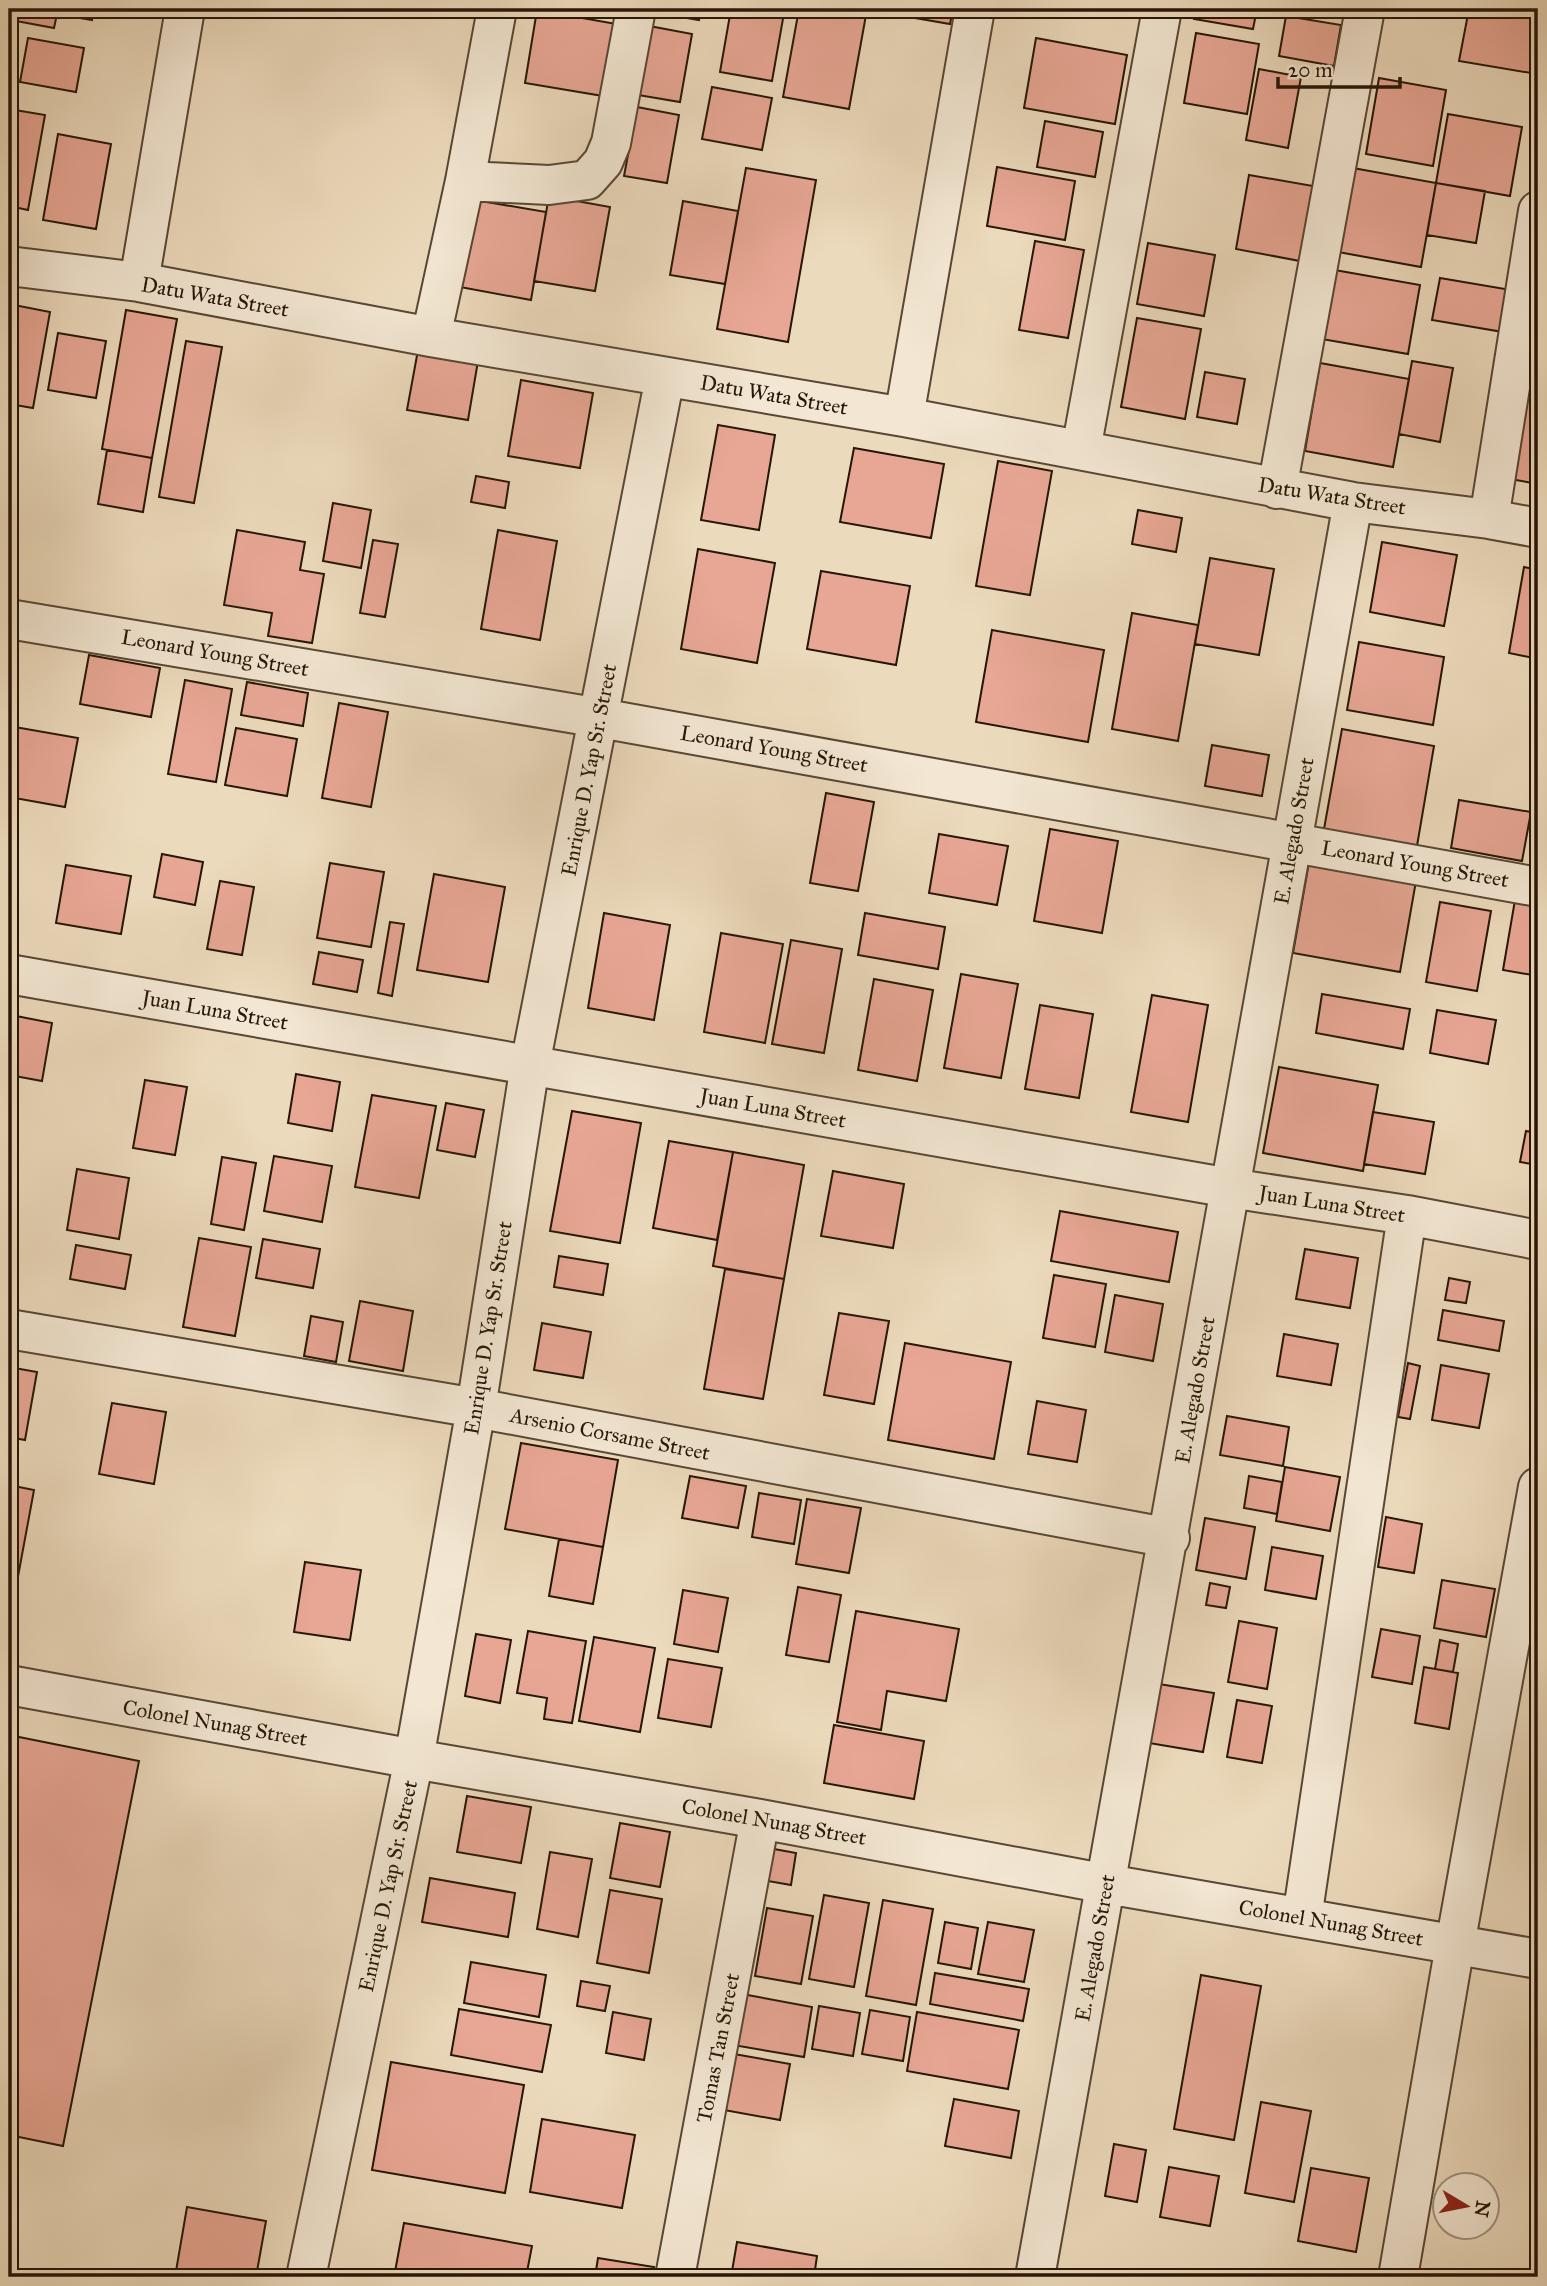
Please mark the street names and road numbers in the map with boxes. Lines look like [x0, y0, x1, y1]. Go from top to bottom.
street label: Datu Wata Street [139, 271, 291, 323]
street label: Datu Wata Street [698, 369, 850, 421]
street label: Datu Wata Street [1256, 471, 1408, 521]
street label: Leonard Young Street [119, 624, 311, 682]
street label: Enrique D. Yap Sr. Street [556, 661, 622, 878]
street label: Leonard Young Street [678, 720, 870, 778]
street label: E. Alegado Street [1268, 755, 1320, 907]
street label: Leonard Young Street [1319, 835, 1511, 893]
street label: Juan Luna Street [138, 984, 290, 1036]
street label: Juan Luna Street [696, 1082, 848, 1134]
street label: Juan Luna Street [1255, 1179, 1407, 1228]
street label: Enrique D. Yap Sr. Street [458, 1219, 518, 1437]
street label: E. Alegado Street [1169, 1314, 1221, 1466]
street label: Arsenio Corsame Street [507, 1402, 713, 1466]
street label: Colonel Nunag Street [121, 1694, 310, 1752]
street label: Enrique D. Yap Sr. Street [353, 1777, 423, 1994]
street label: Colonel Nunag Street [680, 1793, 869, 1851]
street label: E. Alegado Street [1069, 1872, 1121, 2024]
street label: Colonel Nunag Street [1237, 1894, 1426, 1952]
street label: Tomas Tan Street [691, 1970, 745, 2125]

